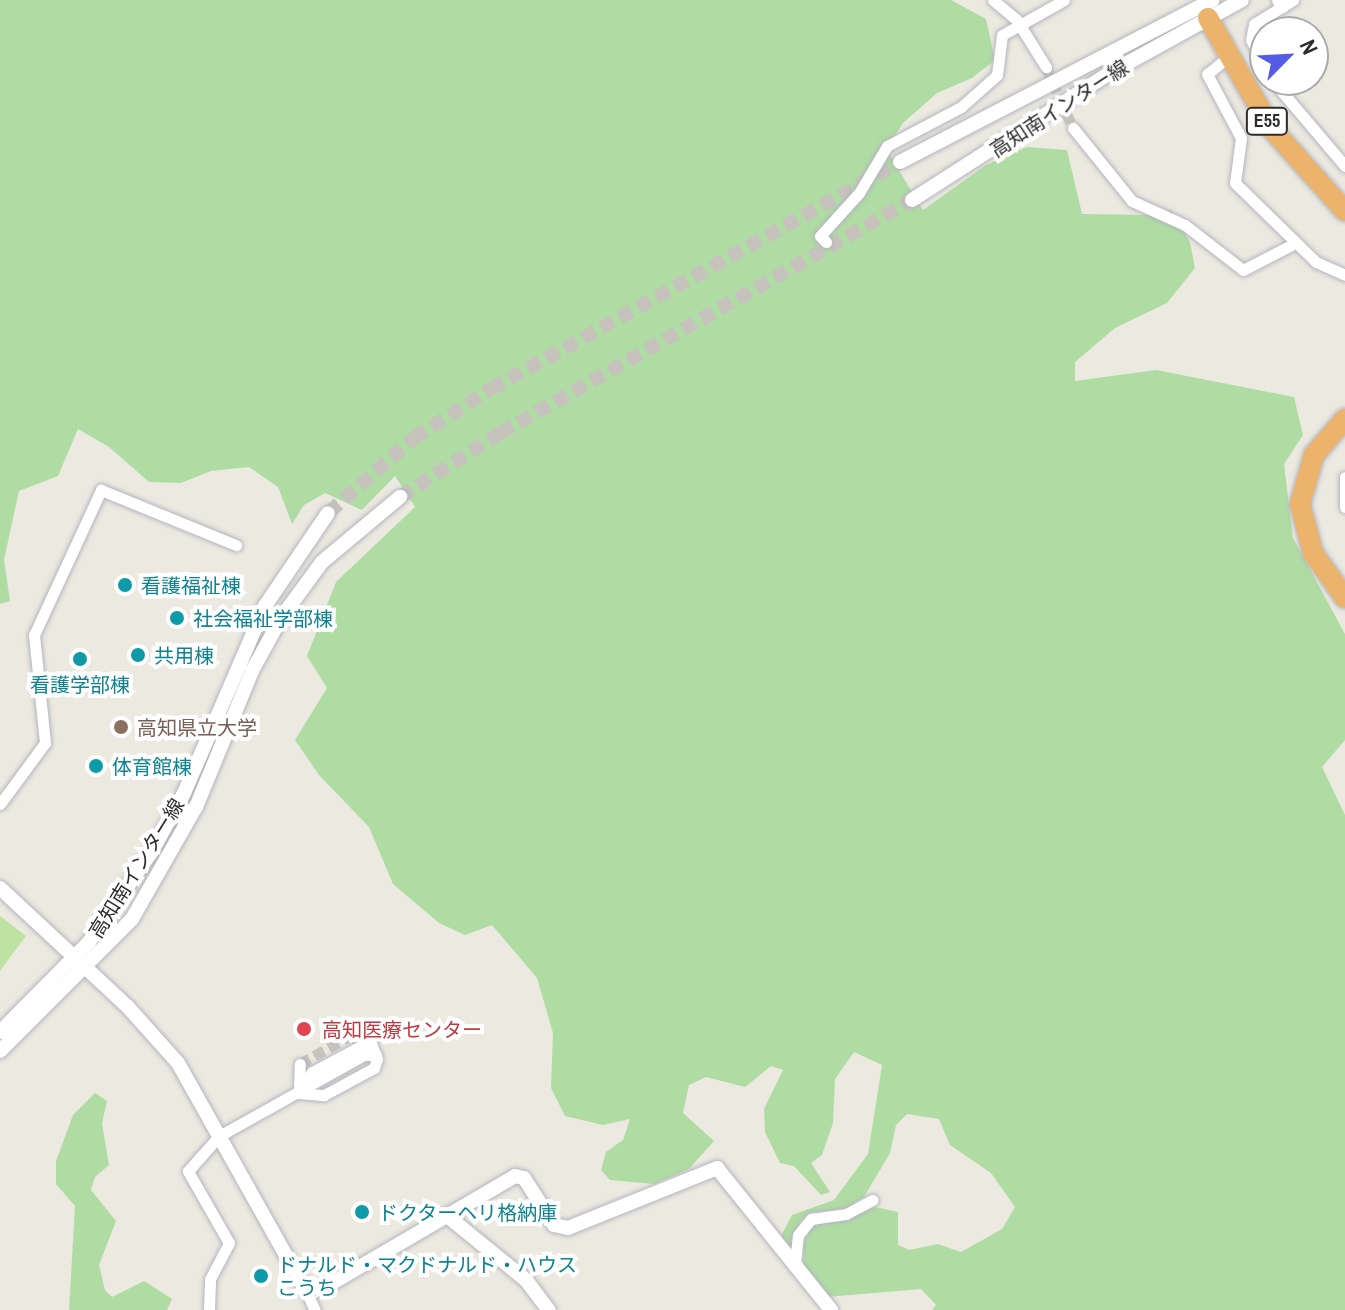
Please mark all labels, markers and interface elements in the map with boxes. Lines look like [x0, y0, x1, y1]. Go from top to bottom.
north arrow [1249, 16, 1329, 96]
text: N [1293, 35, 1325, 59]
street label: 高知南インター線 [985, 54, 1133, 162]
road number: E55 [1245, 107, 1289, 135]
place label: 看護福祉棟 [141, 573, 241, 597]
marker: 看護福祉棟 [116, 576, 134, 594]
place label: 社会福祉学部棟 [193, 606, 333, 630]
marker: 社会福祉学部棟 [168, 609, 186, 627]
place label: 共用棟 [154, 643, 214, 667]
marker: 共用棟 [129, 646, 147, 664]
marker: 看護学部棟 [71, 650, 89, 668]
place label: 看護学部棟 [30, 672, 130, 696]
place label: 高知県立大学 [137, 715, 257, 739]
marker: 高知県立大学 [112, 718, 130, 736]
place label: 体育館棟 [112, 754, 192, 778]
marker: 体育館棟 [87, 757, 105, 775]
street label: 高知南インター線 [83, 794, 189, 942]
place label: 高知医療センター [322, 1017, 482, 1041]
marker: 高知医療センター [293, 1018, 315, 1040]
place label: ドクターヘリ格納庫 [378, 1200, 558, 1224]
marker: ドクターヘリ格納庫 [353, 1203, 371, 1221]
place label: ドナルド・マクドナルド・ハウス こうち [277, 1252, 577, 1299]
marker: ドナルド・マクドナルド・ハウス こうち [252, 1267, 270, 1285]

